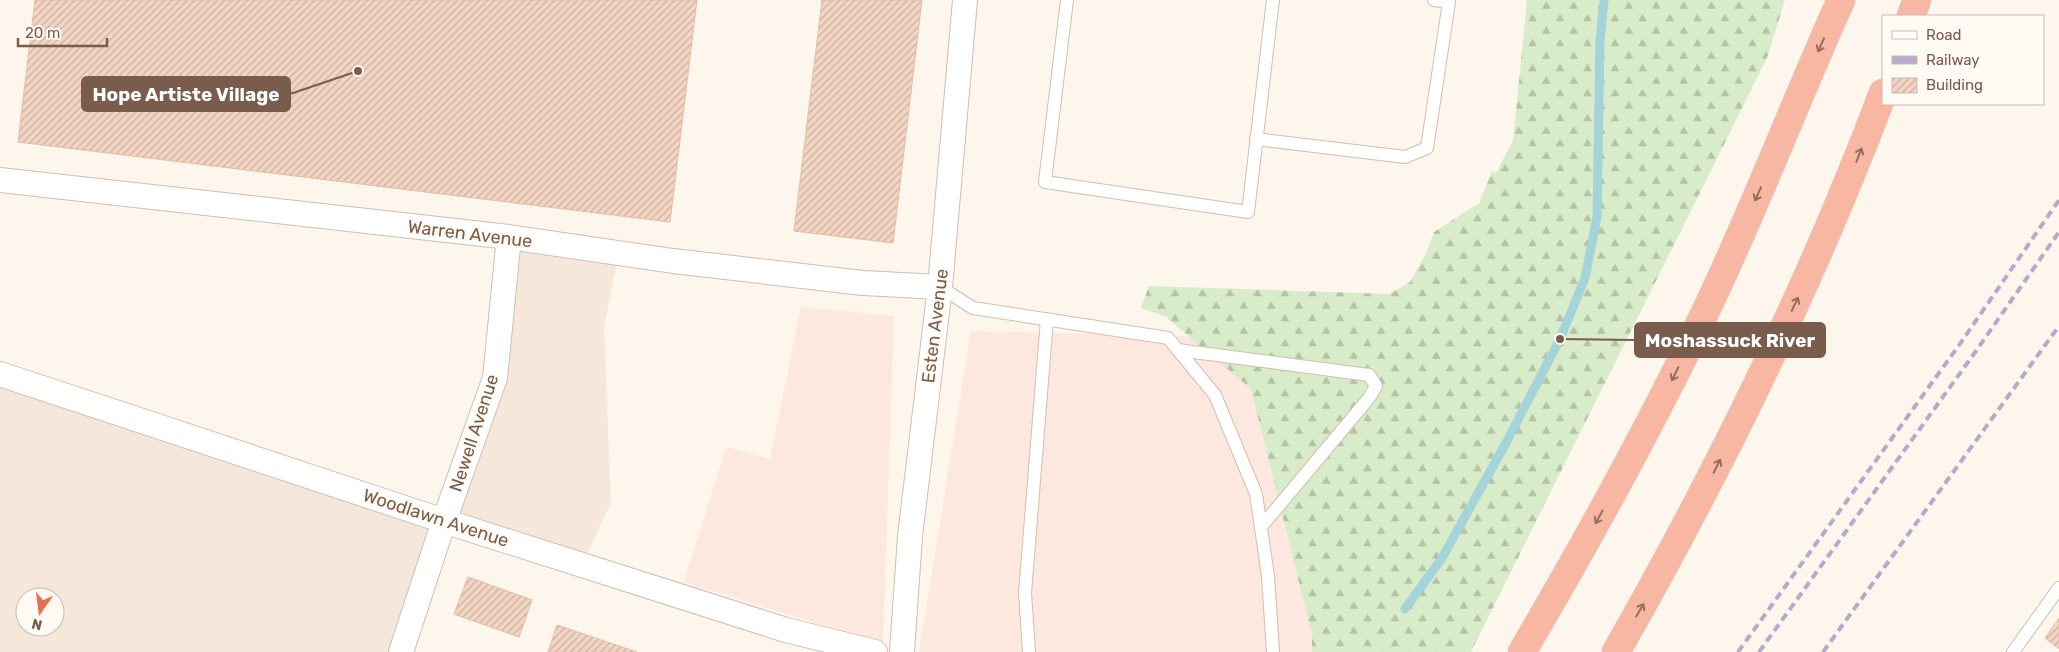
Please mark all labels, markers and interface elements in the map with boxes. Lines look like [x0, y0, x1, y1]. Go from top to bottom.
scale bar [18, 15, 106, 47]
legend [1882, 15, 2044, 105]
text: 20 m [25, 24, 60, 42]
text: Road [1926, 26, 1962, 44]
one-way arrow [1815, 37, 1825, 52]
text: Railway [1926, 51, 1980, 69]
text: Building [1926, 76, 1983, 94]
callout: Hope Artiste Village [82, 77, 290, 111]
text: Hope Artiste Village [92, 83, 280, 106]
one-way arrow [1855, 148, 1864, 163]
one-way arrow [1752, 186, 1762, 201]
street label: Warren Avenue [406, 215, 534, 253]
street label: Esten Avenue [917, 268, 953, 384]
one-way arrow [1790, 297, 1800, 312]
callout: Moshassuck River [1635, 323, 1825, 357]
text: Moshassuck River [1645, 329, 1816, 352]
one-way arrow [1670, 366, 1679, 381]
street label: Newell Avenue [445, 371, 503, 495]
one-way arrow [1712, 459, 1722, 474]
street label: Woodlawn Avenue [360, 484, 512, 552]
one-way arrow [1594, 510, 1604, 524]
north arrow [15, 587, 65, 637]
one-way arrow [1635, 602, 1645, 617]
text: N [30, 615, 44, 634]

